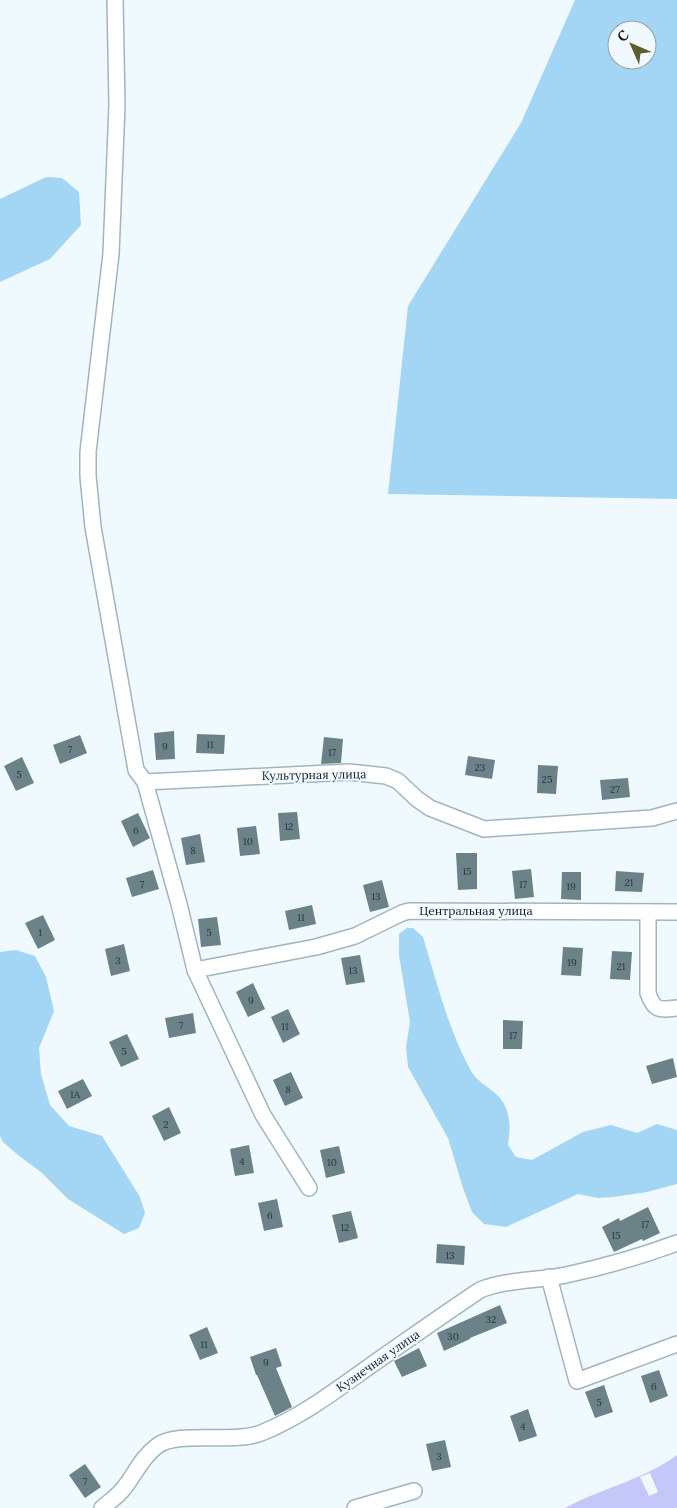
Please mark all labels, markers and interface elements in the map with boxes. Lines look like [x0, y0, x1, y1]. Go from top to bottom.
north arrow [607, 20, 657, 70]
text: С [613, 26, 633, 46]
house number: 11 [206, 738, 214, 751]
house number: 9 [162, 740, 168, 753]
house number: 7 [68, 743, 73, 756]
house number: 17 [328, 746, 337, 759]
house number: 23 [475, 761, 486, 774]
street label: Культурная улица [262, 766, 366, 783]
house number: 5 [16, 768, 22, 781]
house number: 25 [542, 773, 552, 786]
house number: 27 [610, 783, 620, 796]
house number: 12 [284, 820, 294, 833]
house number: 6 [133, 824, 139, 837]
house number: 10 [243, 835, 253, 848]
house number: 8 [190, 844, 196, 857]
house number: 15 [462, 865, 472, 878]
house number: 21 [624, 876, 634, 889]
house number: 7 [140, 878, 145, 891]
house number: 17 [519, 878, 528, 891]
house number: 19 [566, 880, 576, 893]
house number: 13 [371, 890, 381, 903]
street label: Центральная улица [419, 903, 533, 918]
house number: 11 [297, 911, 305, 924]
house number: 1 [38, 926, 42, 939]
house number: 5 [206, 926, 212, 939]
house number: 3 [115, 954, 121, 967]
house number: 19 [567, 956, 577, 969]
house number: 21 [616, 960, 626, 973]
house number: 13 [348, 964, 358, 977]
house number: 9 [248, 994, 254, 1007]
house number: 7 [179, 1019, 184, 1032]
house number: 11 [281, 1020, 289, 1033]
house number: 17 [509, 1029, 518, 1042]
house number: 5 [121, 1045, 127, 1058]
house number: 8 [285, 1083, 291, 1096]
house number: 1А [70, 1088, 81, 1101]
house number: 2 [163, 1118, 169, 1131]
house number: 4 [239, 1155, 245, 1168]
house number: 10 [327, 1156, 337, 1169]
house number: 6 [267, 1209, 273, 1222]
house number: 17 [641, 1218, 650, 1231]
house number: 12 [340, 1221, 350, 1234]
house number: 15 [611, 1229, 621, 1242]
house number: 13 [445, 1249, 455, 1262]
house number: 32 [486, 1313, 496, 1326]
street label: Кузнечная улица [333, 1326, 422, 1395]
house number: 30 [447, 1330, 459, 1343]
house number: 11 [200, 1338, 208, 1351]
house number: 9 [263, 1356, 269, 1369]
house number: 6 [651, 1380, 657, 1393]
house number: 5 [596, 1396, 602, 1409]
house number: 4 [520, 1420, 526, 1433]
house number: 3 [436, 1450, 442, 1463]
house number: 7 [83, 1475, 88, 1488]

